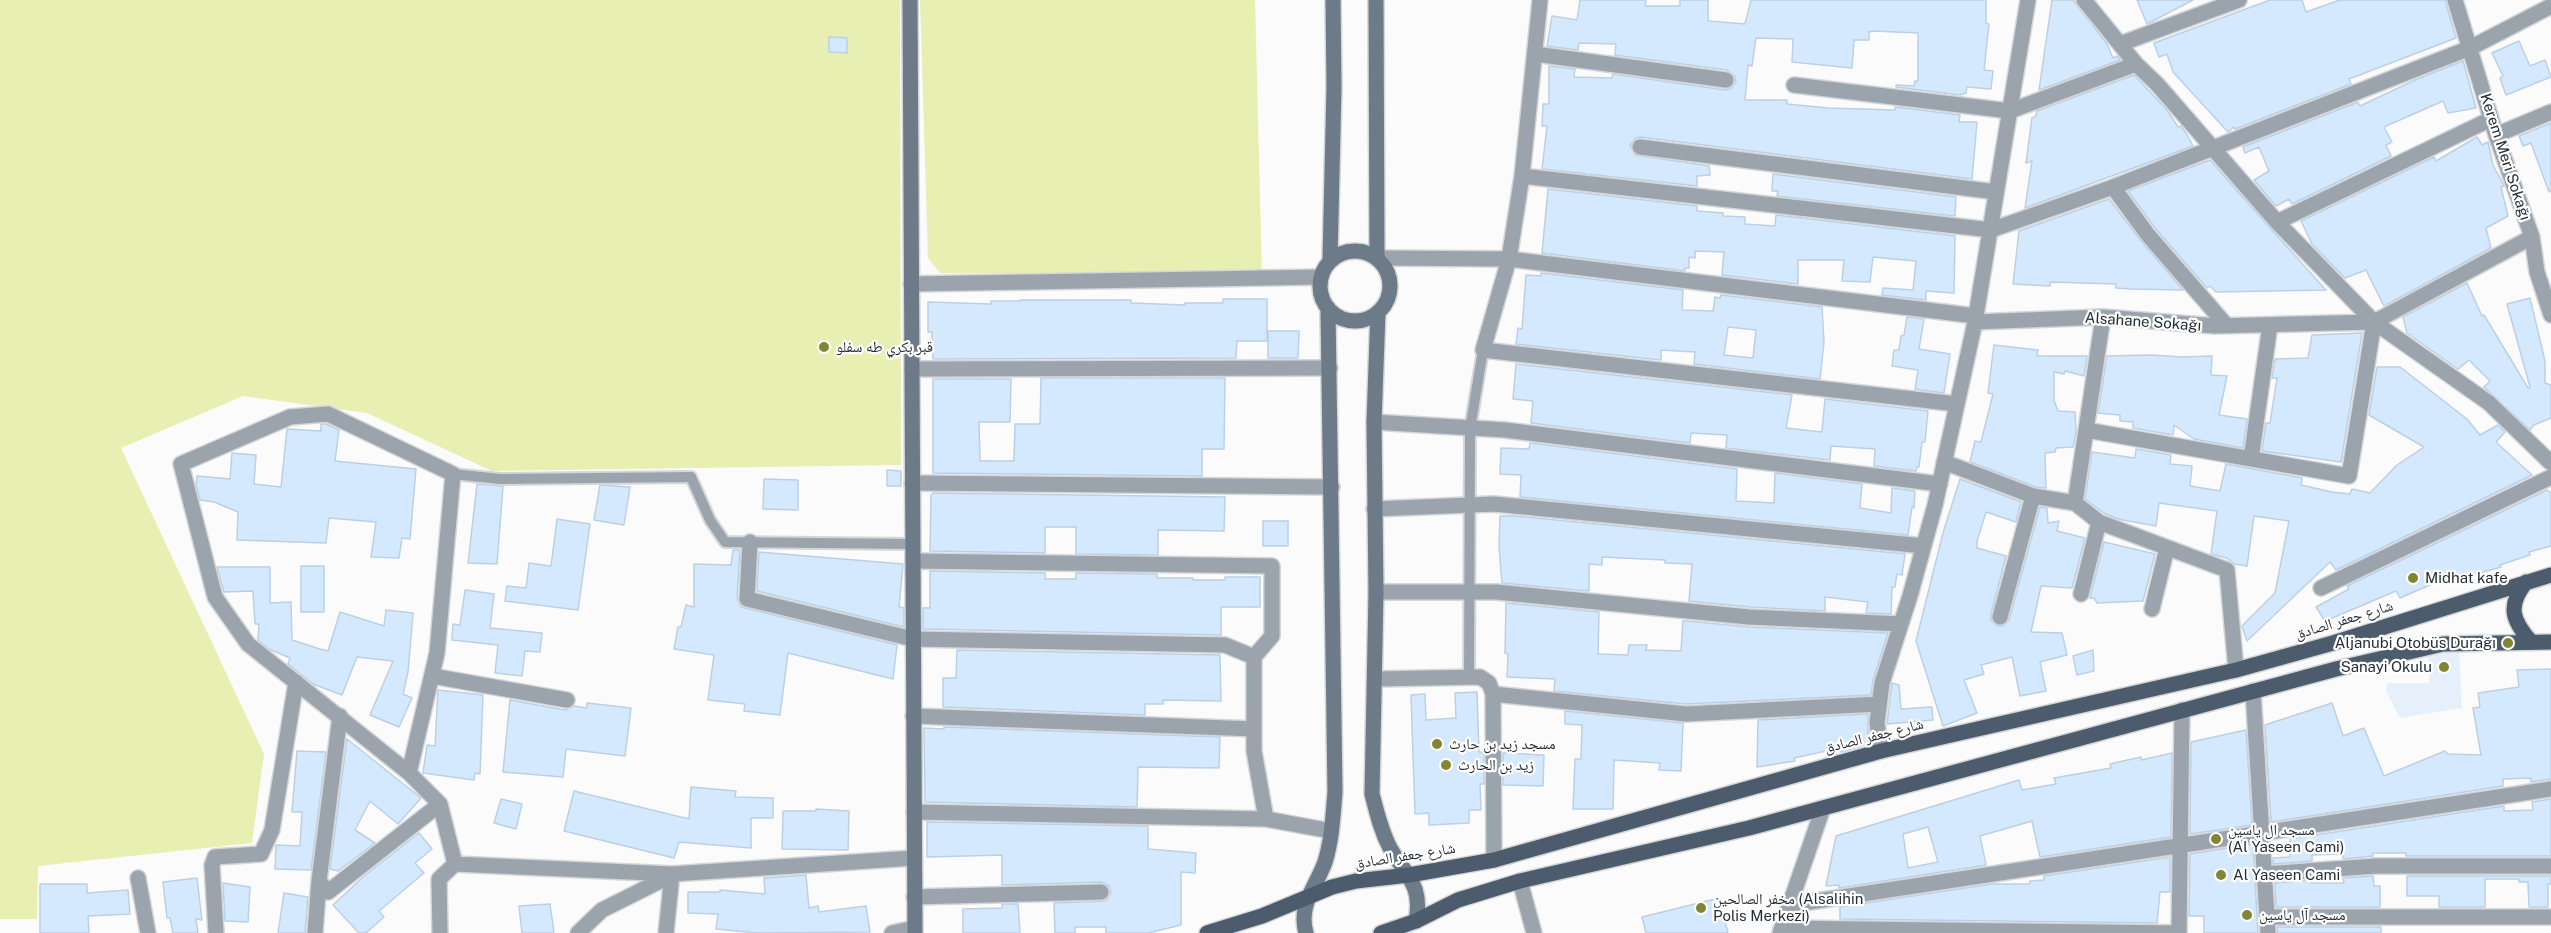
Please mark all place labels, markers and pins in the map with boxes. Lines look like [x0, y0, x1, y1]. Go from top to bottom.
place label: قبر بكري طه سفلو [836, 338, 933, 356]
marker: قبر بكري طه سفلو [817, 340, 831, 354]
place label: Midhat kafe [2425, 569, 2508, 587]
marker: Midhat kafe [2406, 571, 2420, 585]
place label: Aljanubi Otobüs Durağı [2335, 634, 2496, 652]
marker: Aljanubi Otobüs Durağı [2501, 636, 2515, 650]
place label: Sanayi Okulu [2341, 658, 2432, 676]
marker: Sanayi Okulu [2437, 660, 2451, 674]
place label: مسجد زيد بن حارث [1449, 735, 1555, 753]
marker: مسجد زيد بن حارث [1430, 737, 1444, 751]
place label: زيد بن الحارث [1458, 756, 1534, 774]
marker: زيد بن الحارث [1439, 758, 1453, 772]
place label: مسجد ال ياسين (Al Yaseen Cami) [2228, 821, 2344, 856]
marker: مسجد ال ياسين (Al Yaseen Cami) [2209, 832, 2223, 846]
place label: Al Yaseen Cami [2233, 866, 2340, 884]
marker: Al Yaseen Cami [2214, 868, 2228, 882]
place label: مخفر الصالحين (Alsalihin Polis Merkezi) [1713, 890, 1863, 925]
marker: مخفر الصالحين (Alsalihin Polis Merkezi) [1694, 901, 1708, 915]
place label: مسجد آل ياسين [2259, 906, 2346, 924]
marker: مسجد آل ياسين [2240, 908, 2254, 922]

